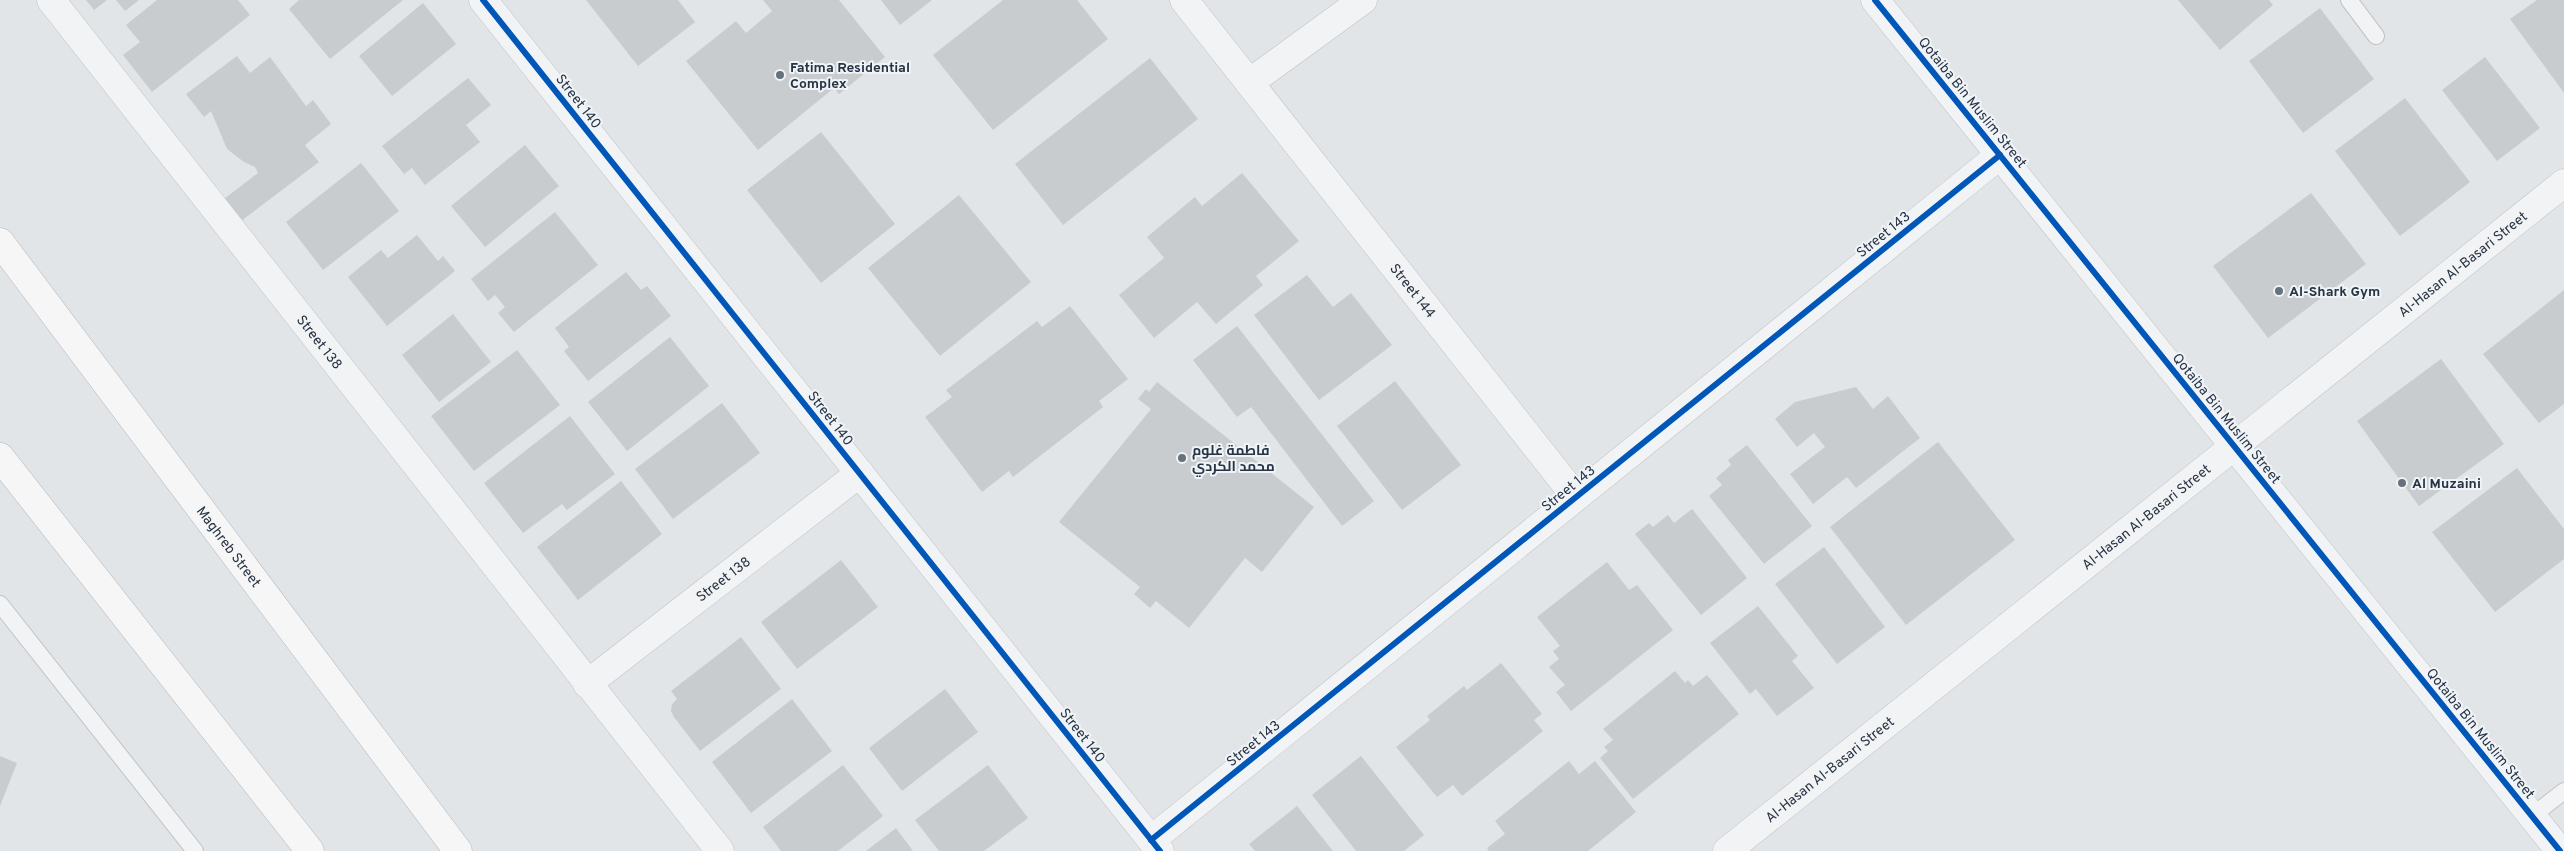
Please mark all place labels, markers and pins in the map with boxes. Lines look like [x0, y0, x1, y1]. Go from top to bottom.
place label: Fatima Residential Complex [790, 60, 910, 93]
marker: Fatima Residential Complex [774, 69, 786, 81]
place label: Al-Shark Gym [2289, 284, 2380, 301]
marker: Al-Shark Gym [2273, 285, 2285, 297]
place label: فاطمة غلوم محمد الكردي [1192, 443, 1275, 477]
marker: فاطمة غلوم محمد الكردي [1176, 452, 1188, 464]
place label: Al Muzaini [2412, 476, 2481, 493]
marker: Al Muzaini [2396, 477, 2408, 489]

